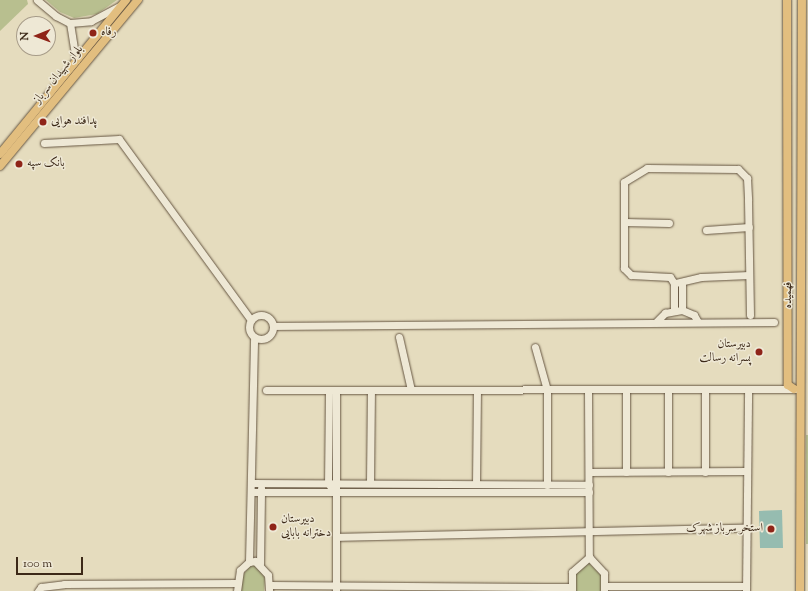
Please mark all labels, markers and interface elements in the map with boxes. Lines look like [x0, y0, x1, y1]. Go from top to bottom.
north arrow [16, 16, 56, 56]
place label: رفاه [101, 26, 117, 40]
marker: رفاه [88, 28, 98, 38]
text: N [17, 32, 33, 41]
street label: بلوار شهیدان سرباز [31, 43, 87, 107]
place label: پدافند هوایی [51, 115, 97, 129]
marker: پدافند هوایی [38, 117, 48, 127]
place label: بانک سپه [27, 157, 65, 171]
marker: بانک سپه [14, 159, 24, 169]
street label: فهمیده [782, 282, 796, 308]
place label: دبیرستان پسرانه رسالت [699, 338, 751, 366]
marker: دبیرستان پسرانه رسالت [754, 347, 764, 357]
place label: دبیرستان دخترانه بابایی [281, 513, 331, 541]
marker: دبیرستان دخترانه بابایی [268, 522, 278, 532]
place label: استخر سرباز شهرک [686, 522, 763, 536]
marker: استخر سرباز شهرک [766, 524, 776, 534]
scale bar [18, 549, 85, 575]
text: 100 m [23, 555, 52, 573]

